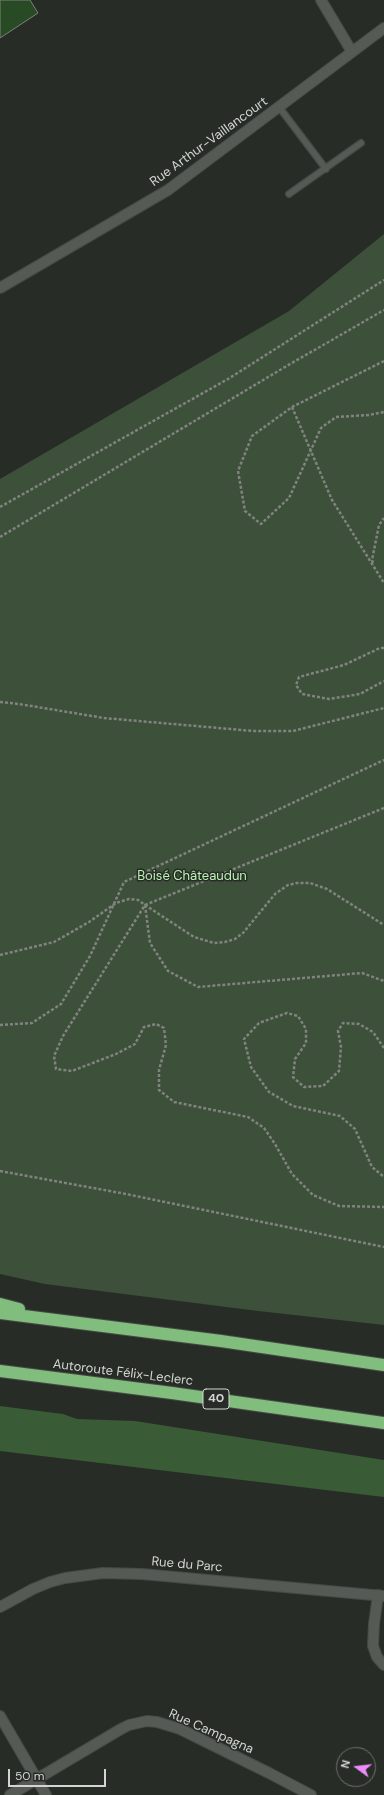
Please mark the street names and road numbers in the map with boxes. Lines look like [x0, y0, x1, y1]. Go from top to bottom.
street label: Rue Arthur-Vaillancourt [147, 94, 271, 190]
street label: Autoroute Félix-Leclerc [52, 1357, 194, 1389]
road number: 40 [203, 1389, 229, 1409]
street label: Rue du Parc [151, 1554, 223, 1576]
street label: Rue Campagna [166, 1706, 256, 1758]

